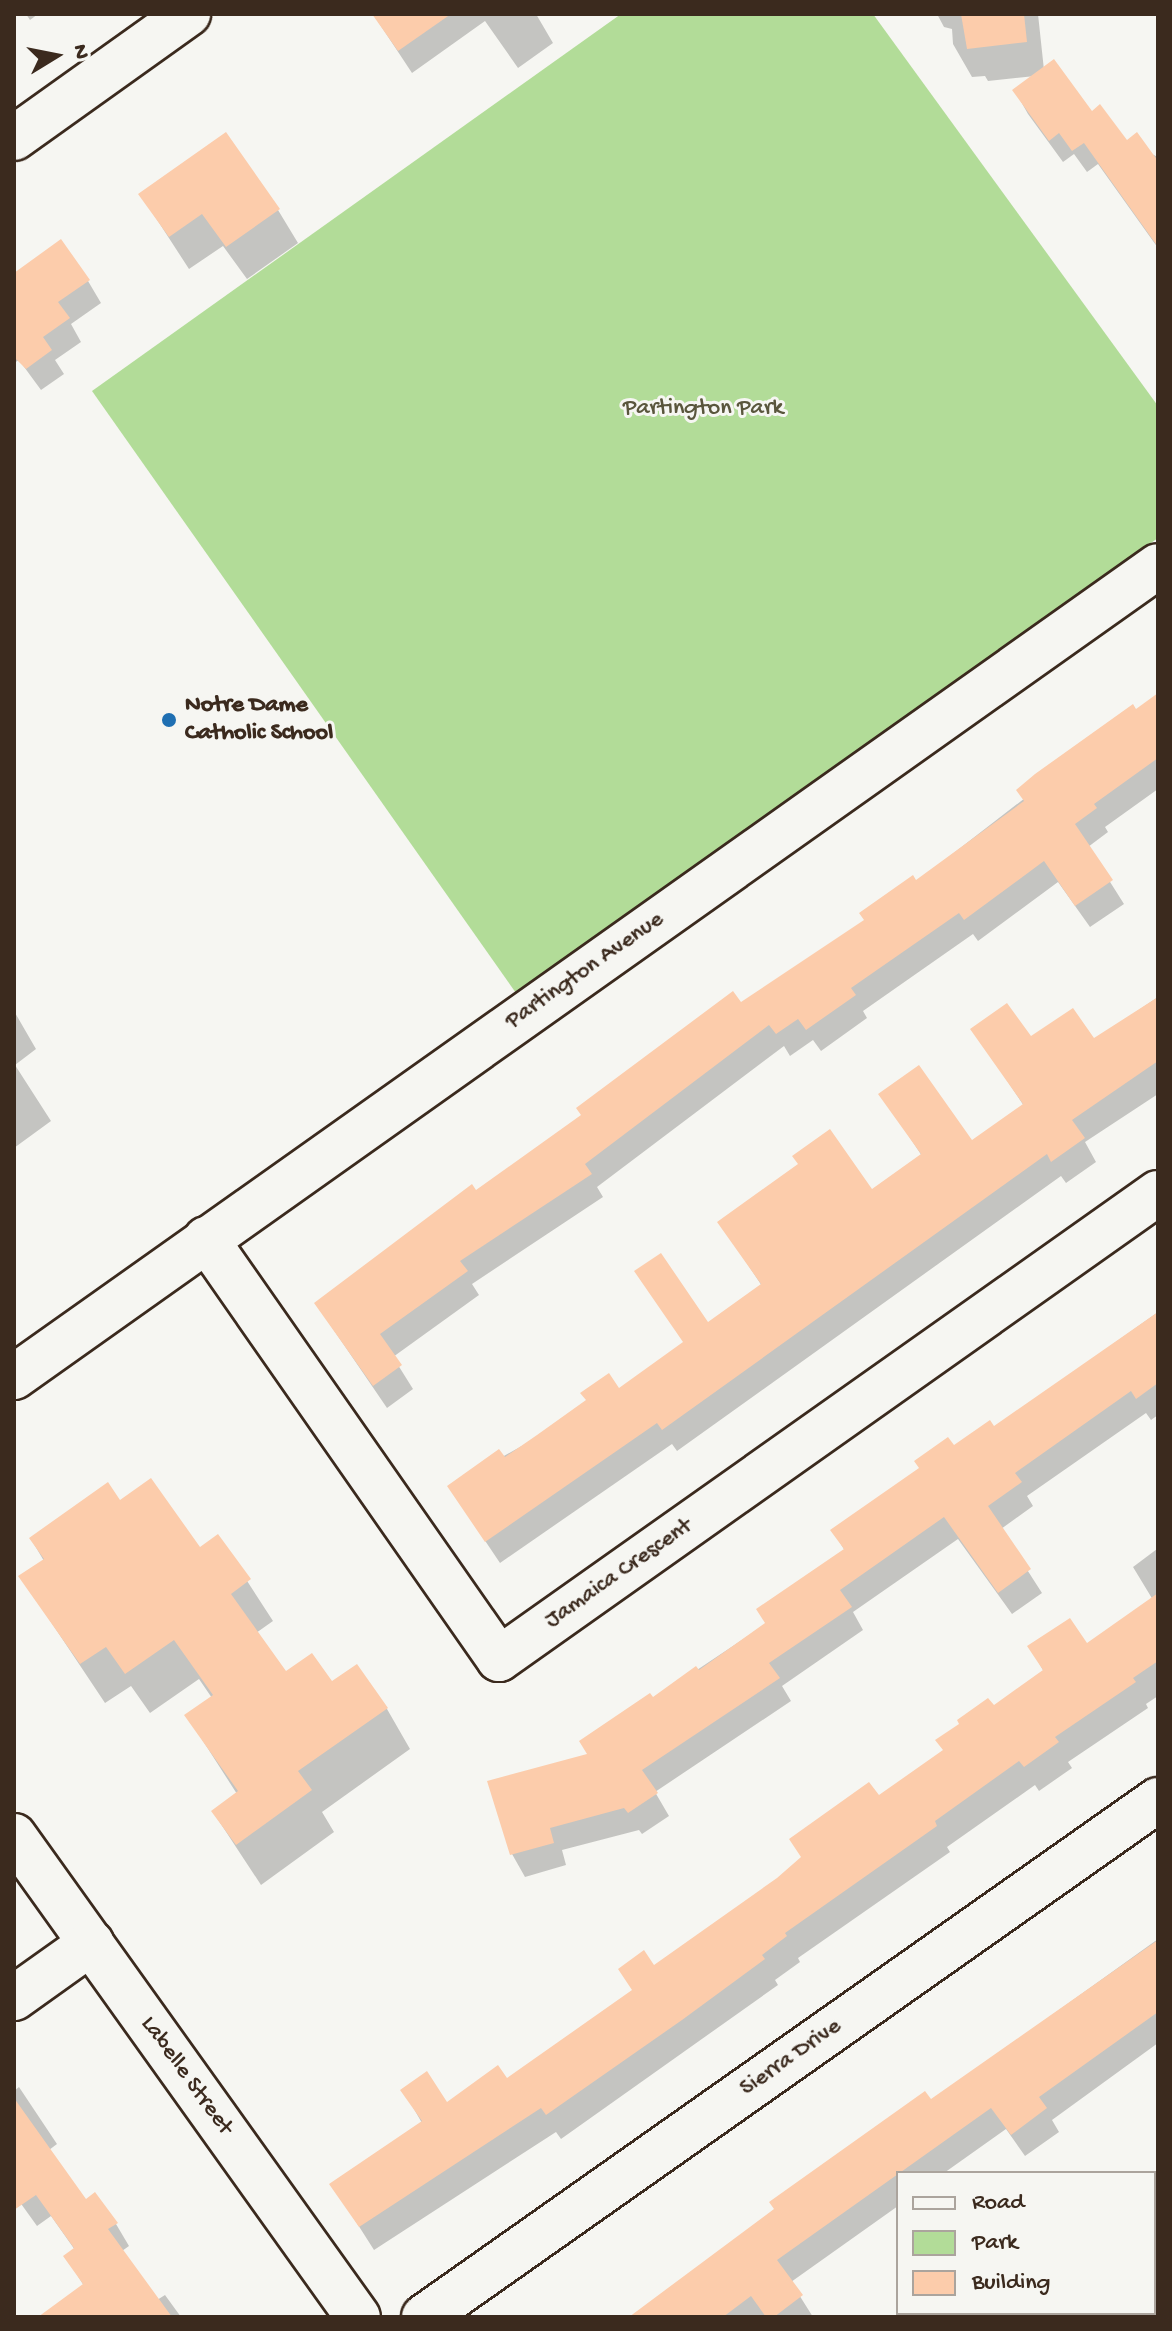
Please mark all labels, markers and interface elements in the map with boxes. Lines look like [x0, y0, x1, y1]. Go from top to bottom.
north arrow [16, 16, 96, 96]
text: N [66, 42, 94, 61]
park label: Partington Park [623, 395, 783, 423]
place label: Notre Dame Catholic School [185, 692, 333, 748]
marker: Notre Dame Catholic School [160, 711, 178, 729]
street label: Partington Avenue [500, 906, 670, 1036]
street label: Jamaica Crescent [540, 1513, 698, 1635]
street label: Labelle Street [133, 2011, 239, 2141]
street label: Sierra Drive [735, 2013, 847, 2103]
legend [896, 2171, 1156, 2315]
text: Road [972, 2189, 1024, 2218]
text: Park [972, 2229, 1018, 2258]
text: Building [972, 2269, 1050, 2298]

